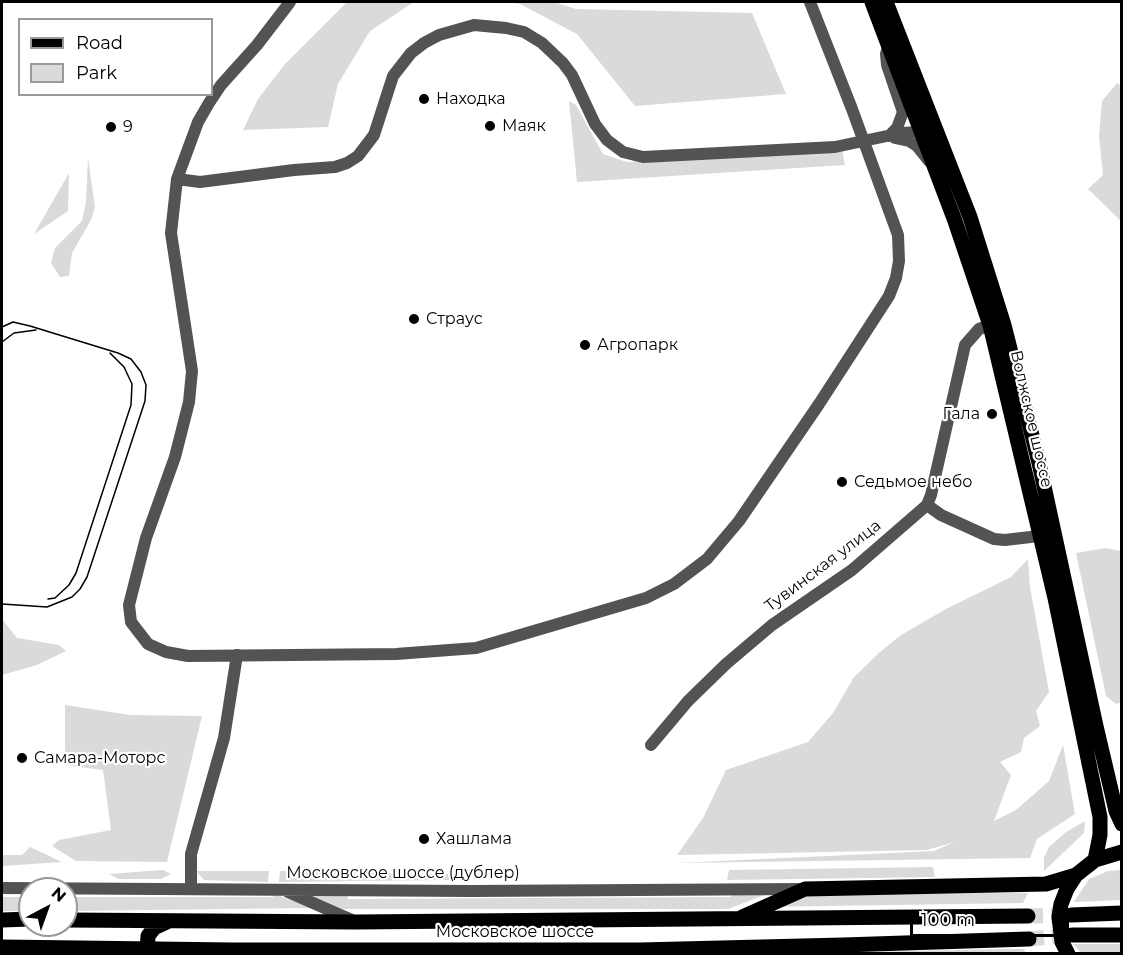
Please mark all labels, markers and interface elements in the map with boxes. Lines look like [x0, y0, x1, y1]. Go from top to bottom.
legend [18, 18, 213, 96]
text: Road [76, 32, 123, 54]
text: Park [76, 62, 117, 84]
place label: Находка [436, 89, 506, 109]
marker: Находка [417, 92, 431, 106]
place label: Маяк [502, 116, 546, 136]
place label: 9 [123, 117, 133, 137]
marker: Маяк [483, 119, 497, 133]
marker: 9 [104, 120, 118, 134]
place label: Страус [426, 309, 483, 329]
marker: Страус [407, 312, 421, 326]
place label: Агропарк [597, 335, 678, 355]
marker: Агропарк [578, 338, 592, 352]
street label: Волжское шоссе [1006, 349, 1056, 489]
place label: Гала [943, 404, 980, 424]
marker: Гала [985, 407, 999, 421]
place label: Седьмое небо [854, 472, 973, 492]
marker: Седьмое небо [835, 475, 849, 489]
street label: Тувинская улица [761, 516, 885, 616]
place label: Самара-Моторс [34, 748, 166, 768]
marker: Самара-Моторс [15, 751, 29, 765]
place label: Хашлама [436, 829, 512, 849]
marker: Хашлама [417, 832, 431, 846]
street label: Московское шоссе (дублер) [286, 863, 520, 883]
north arrow [18, 877, 78, 937]
text: N [48, 883, 70, 906]
scale bar [913, 898, 1072, 936]
text: 100 m [921, 909, 975, 931]
street label: Московское шоссе [436, 922, 594, 942]

